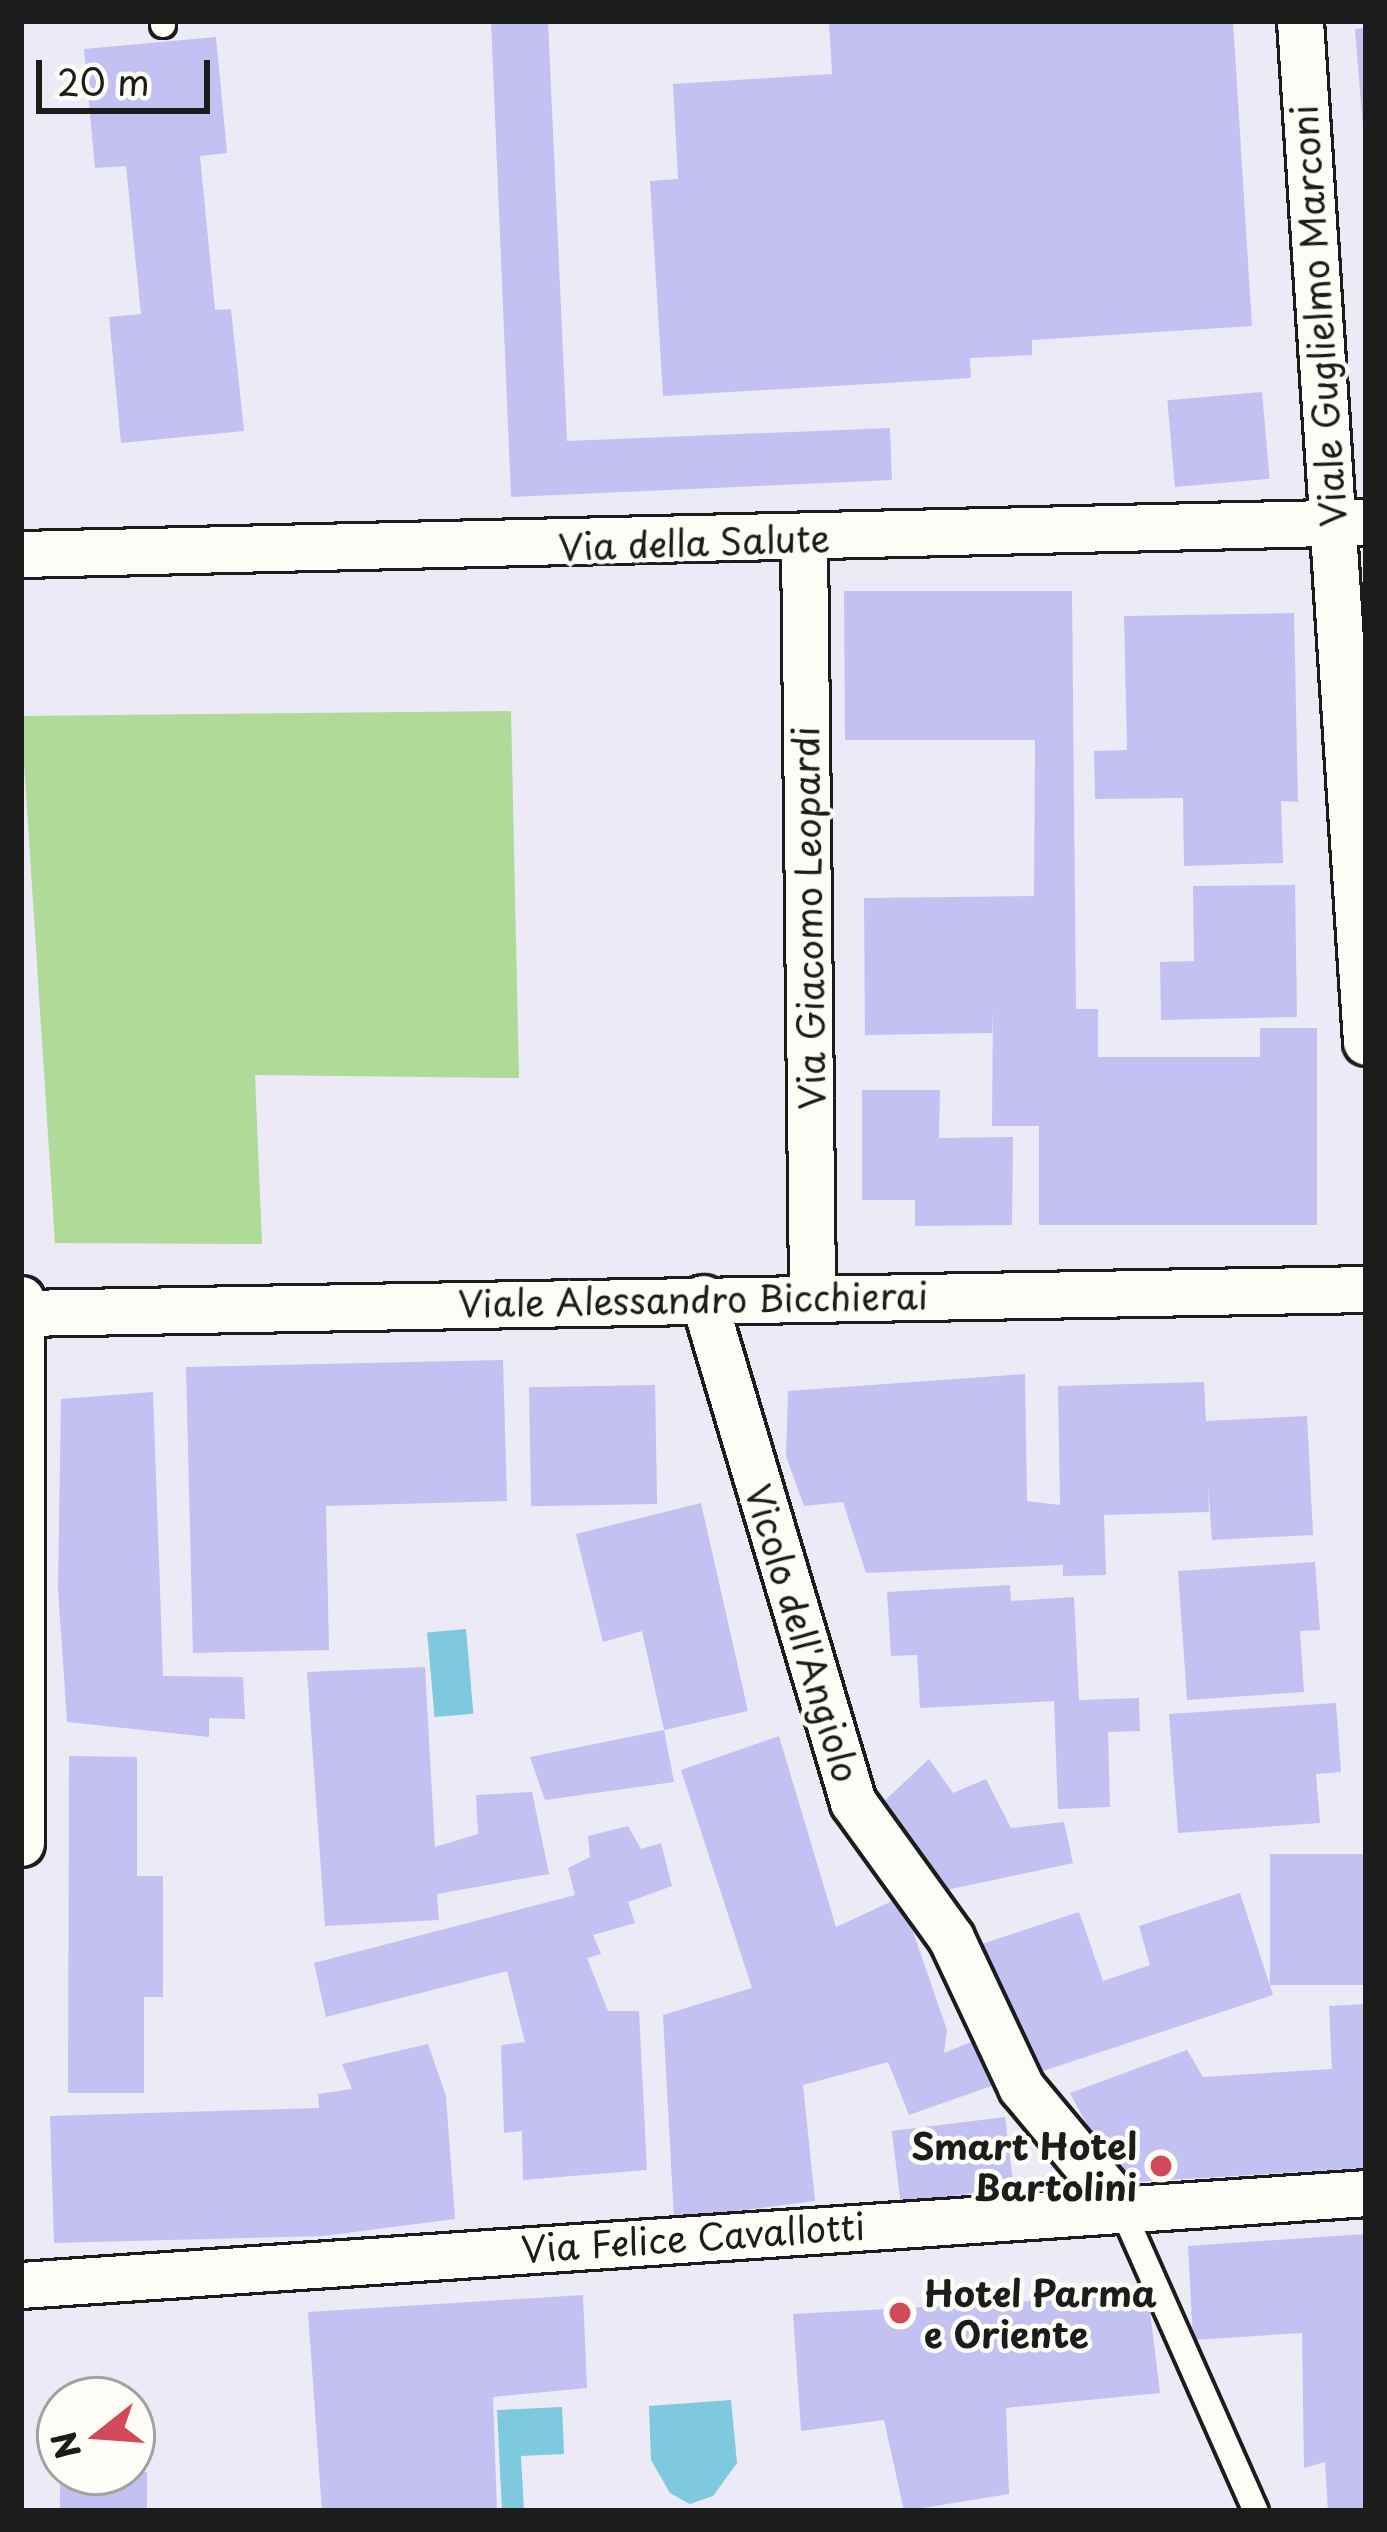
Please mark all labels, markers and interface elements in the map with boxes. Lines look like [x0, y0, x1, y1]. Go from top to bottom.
scale bar [42, 36, 216, 110]
text: 20 m [57, 54, 150, 108]
street label: Viale Guglielmo Marconi [1282, 101, 1354, 531]
street label: Via della Salute [558, 516, 830, 568]
street label: Via Giacomo Leopardi [783, 726, 833, 1110]
street label: Viale Alessandro Bicchierai [457, 1273, 929, 1325]
street label: Vicolo dell'Angiolo [737, 1478, 869, 1788]
place label: Smart Hotel Bartolini [911, 2123, 1137, 2208]
marker: Smart Hotel Bartolini [1148, 2153, 1174, 2179]
street label: Via Felice Cavallotti [520, 2203, 866, 2271]
place label: Hotel Parma e Oriente [924, 2270, 1158, 2355]
marker: Hotel Parma e Oriente [887, 2300, 913, 2326]
north arrow [36, 2376, 156, 2496]
text: N [37, 2426, 92, 2465]

